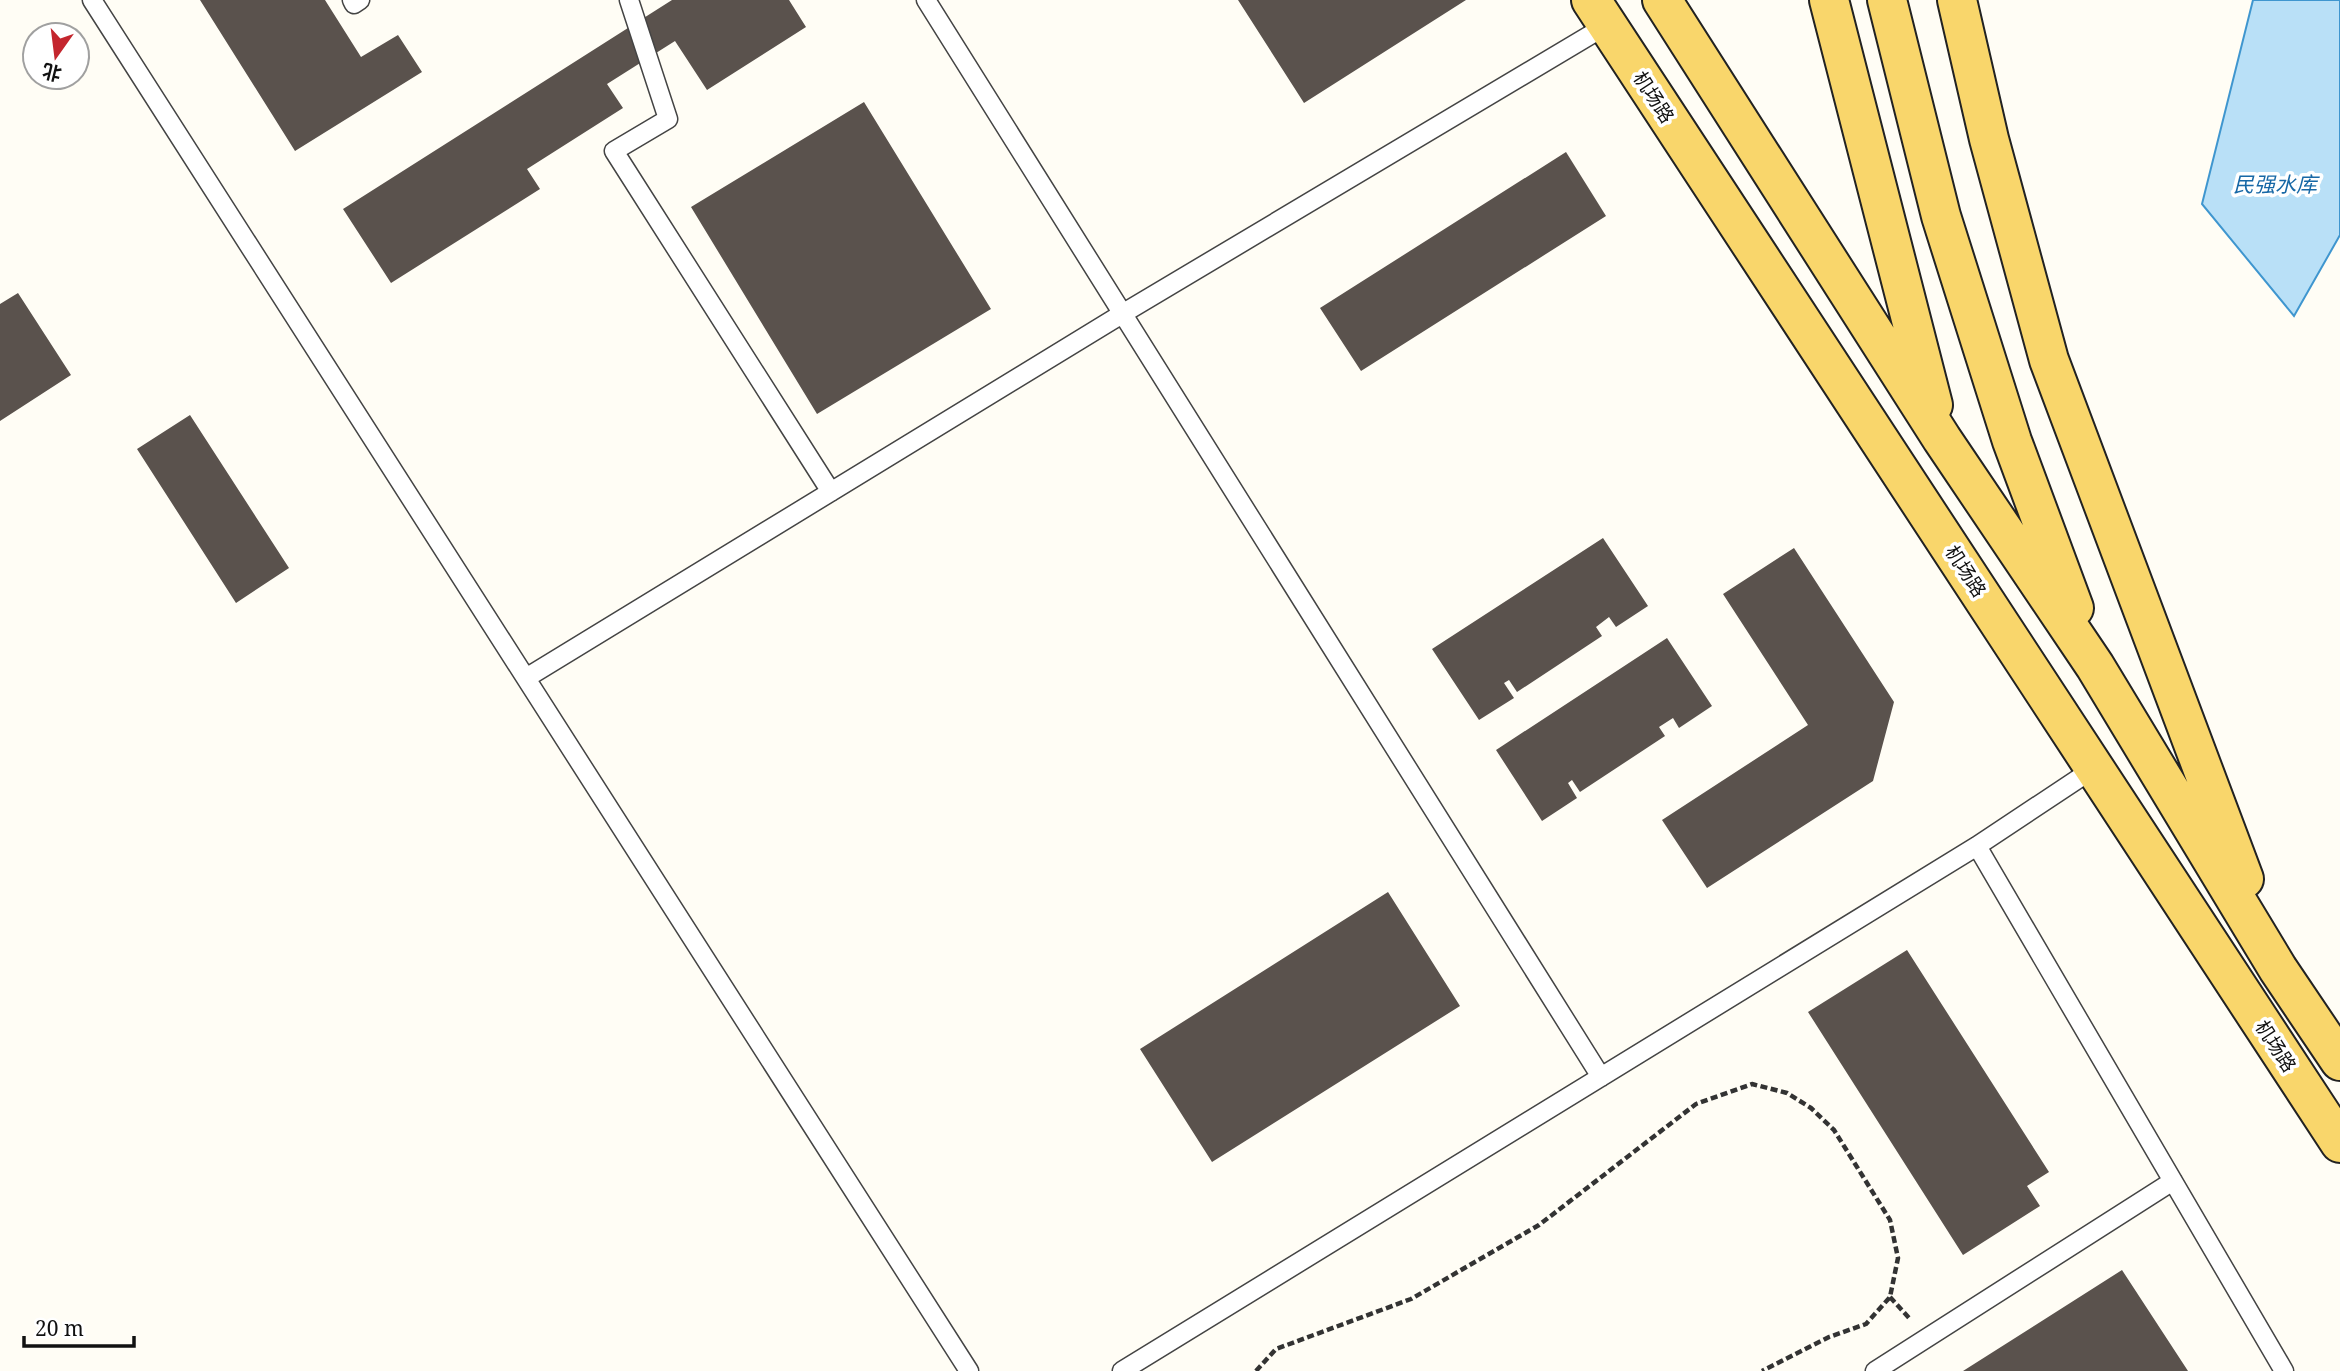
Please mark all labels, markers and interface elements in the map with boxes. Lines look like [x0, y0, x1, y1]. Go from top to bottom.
north arrow [21, 21, 91, 91]
text: 北 [40, 58, 64, 87]
street label: 机场路 [1628, 66, 1680, 128]
water label: 民强水库 [2233, 170, 2320, 198]
street label: 机场路 [1940, 540, 1992, 602]
street label: 机场路 [2250, 1015, 2302, 1077]
scale bar [24, 1304, 135, 1348]
text: 20 m [35, 1314, 84, 1342]

